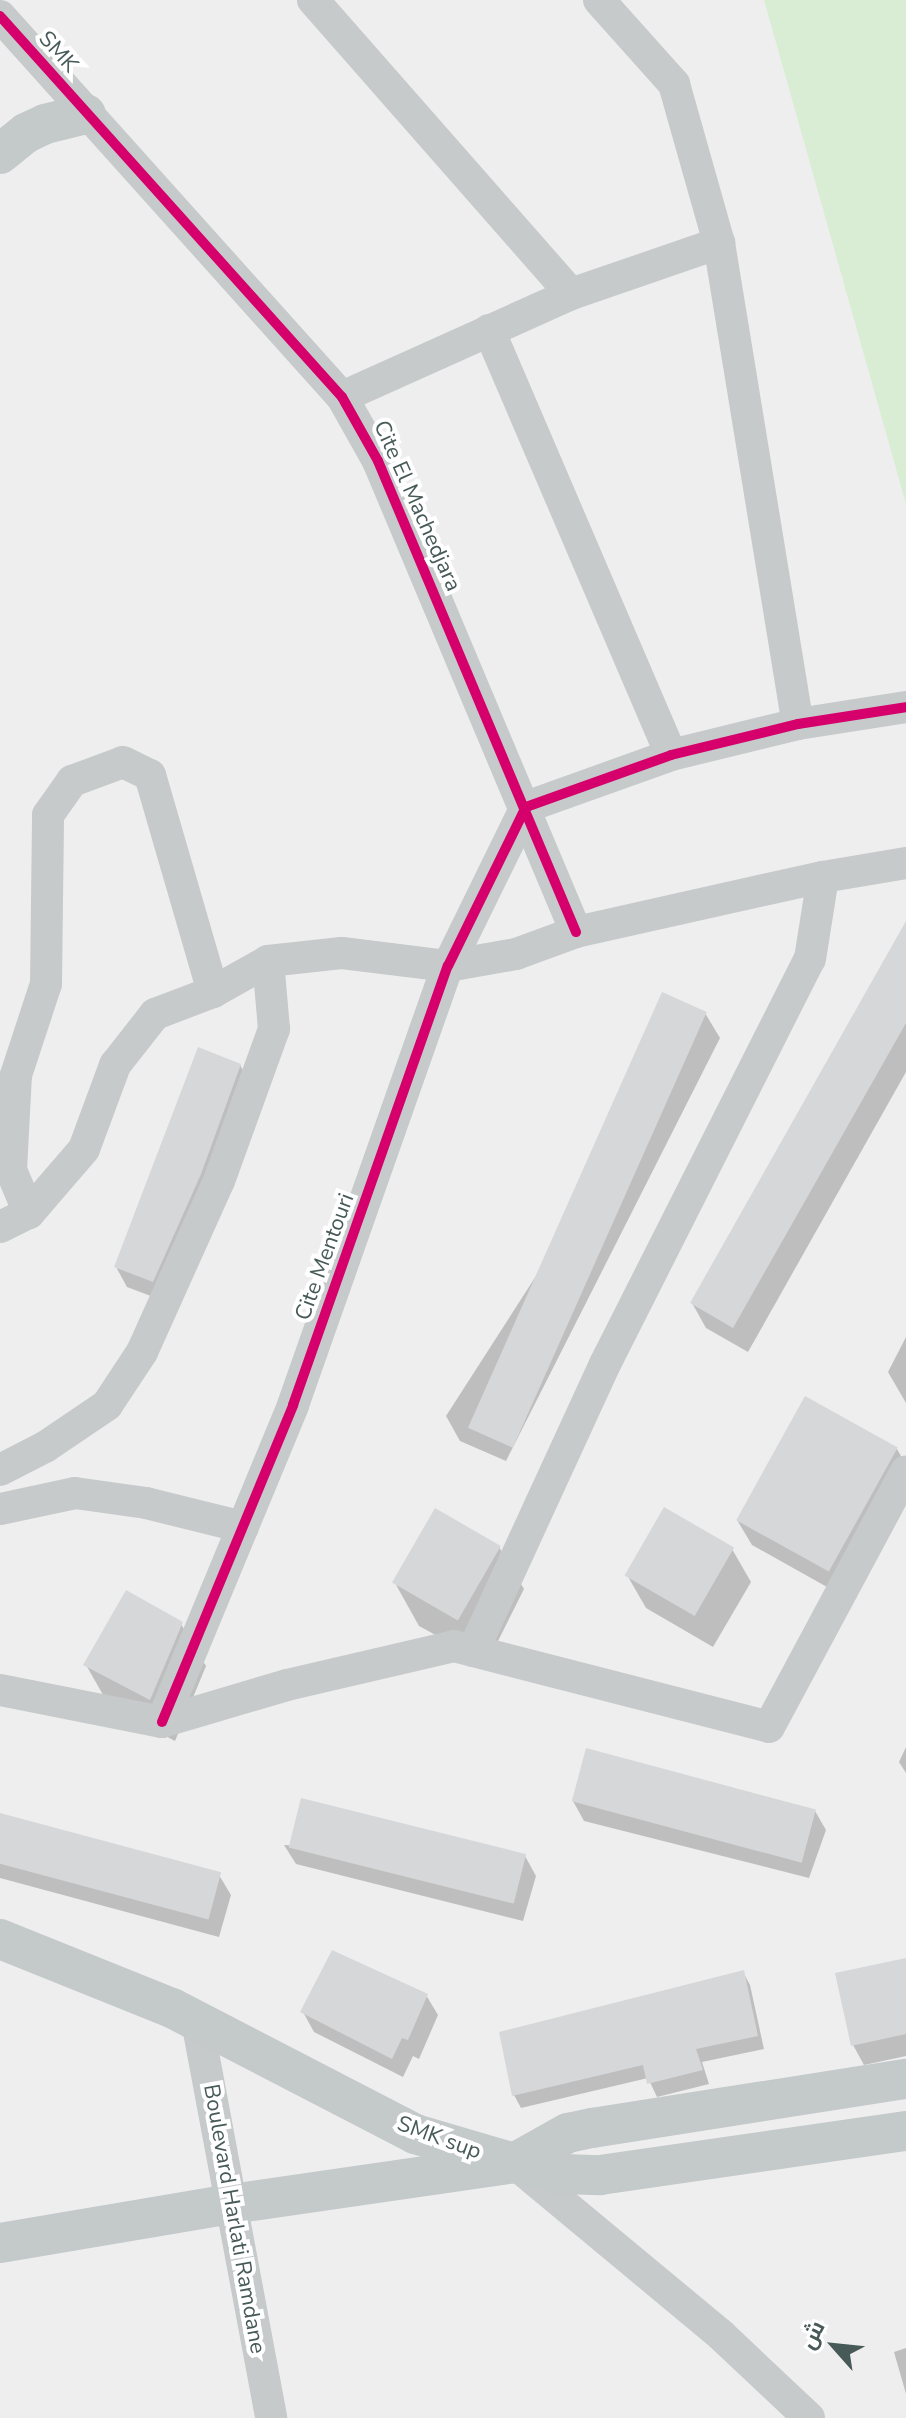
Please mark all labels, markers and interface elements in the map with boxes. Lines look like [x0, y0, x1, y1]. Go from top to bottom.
street label: SMK [33, 26, 83, 78]
street label: Cite El Machedjara [368, 417, 466, 595]
street label: Cite Mentouri [290, 1190, 360, 1324]
street label: Boulevard Harlati Ramdane [197, 2082, 271, 2356]
street label: SMK sup [393, 2111, 485, 2165]
north arrow [794, 2306, 874, 2386]
text: ش [793, 2316, 832, 2354]

